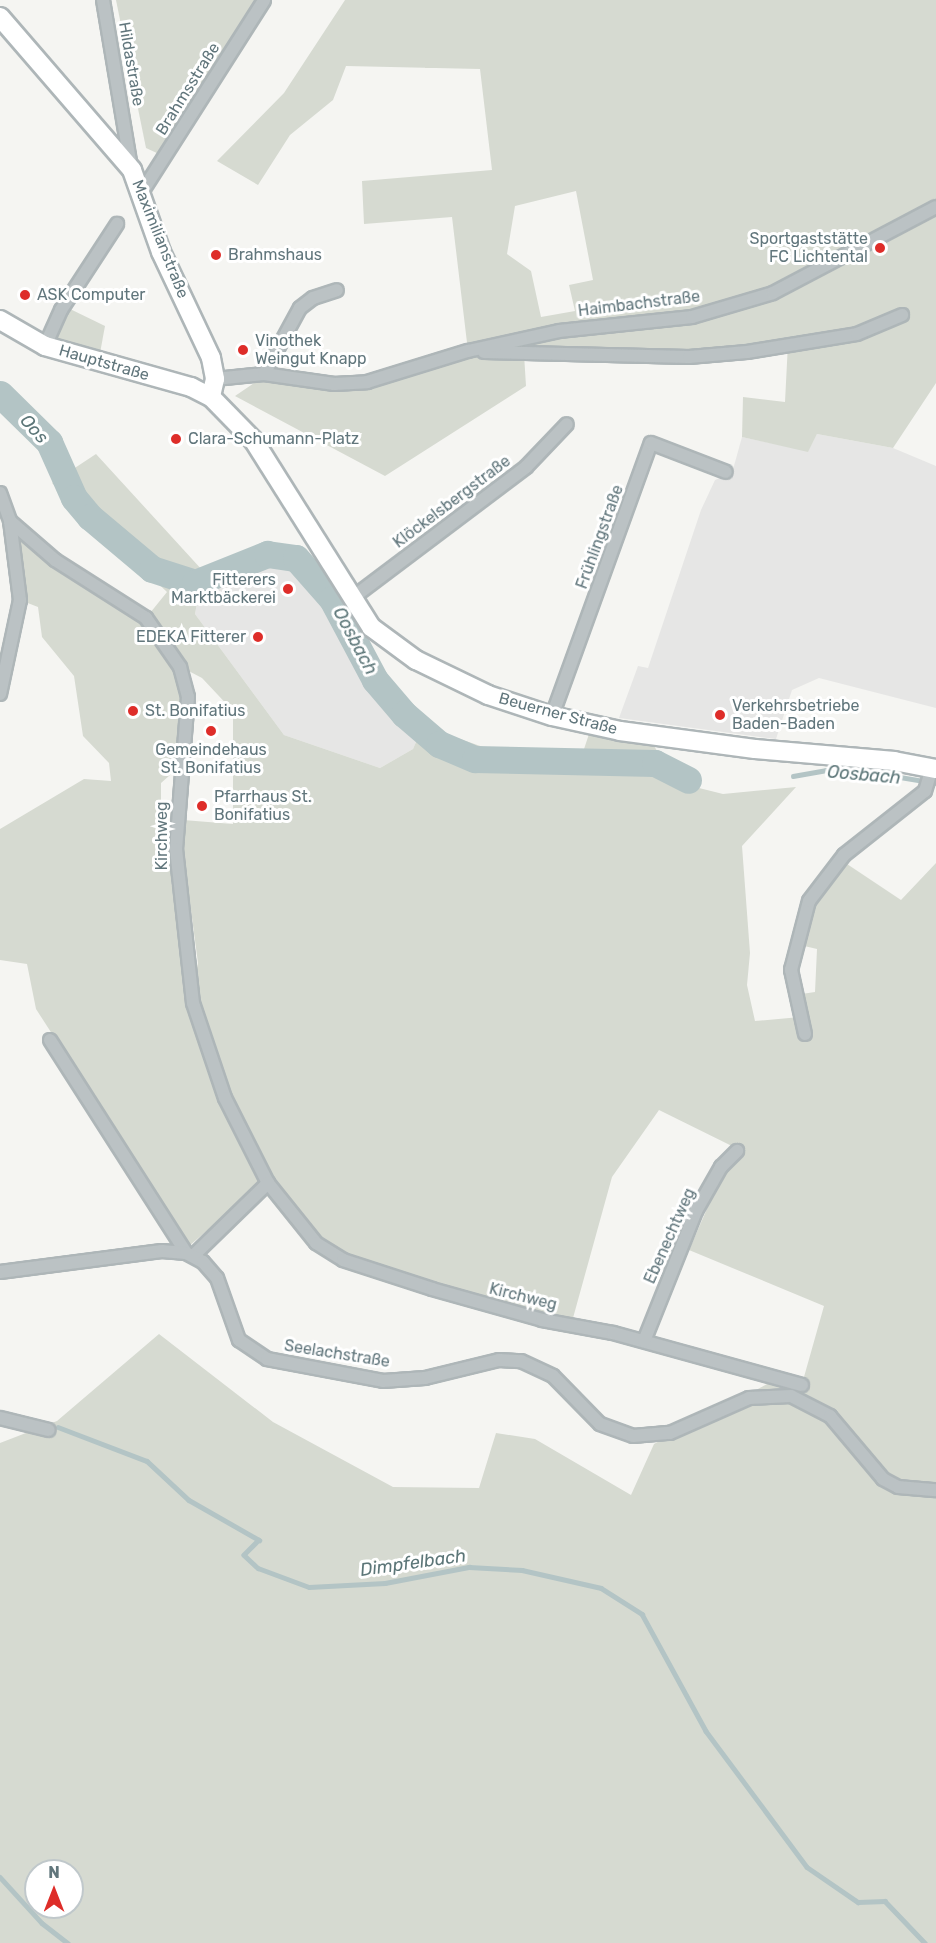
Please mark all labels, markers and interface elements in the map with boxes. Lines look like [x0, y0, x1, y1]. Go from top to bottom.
street label: Hildastraße [114, 20, 148, 108]
street label: Brahmsstraße [152, 39, 224, 139]
street label: Maximilianstraße [128, 177, 192, 301]
place label: Sportgaststätte FC Lichtental [750, 229, 868, 267]
marker: Sportgaststätte FC Lichtental [873, 241, 887, 255]
place label: Brahmshaus [228, 245, 322, 265]
marker: Brahmshaus [209, 248, 223, 262]
place label: ASK Computer [37, 285, 146, 305]
street label: Haimbachstraße [577, 287, 701, 321]
marker: ASK Computer [18, 288, 32, 302]
place label: Vinothek Weingut Knapp [255, 331, 367, 369]
street label: Hauptstraße [57, 341, 151, 385]
marker: Vinothek Weingut Knapp [236, 343, 250, 357]
water label: Oos [15, 410, 53, 448]
place label: Clara-Schumann-Platz [188, 429, 359, 449]
marker: Clara-Schumann-Platz [169, 432, 183, 446]
street label: Klöckelsbergstraße [390, 452, 514, 552]
street label: Frühlingstraße [572, 482, 628, 592]
place label: Fitterers Marktbäckerei [171, 570, 276, 608]
marker: Fitterers Marktbäckerei [281, 582, 295, 596]
water label: Oosbach [328, 603, 382, 679]
place label: EDEKA Fitterer [136, 627, 246, 647]
marker: EDEKA Fitterer [251, 630, 265, 644]
street label: Beuerner Straße [496, 689, 620, 739]
place label: Verkehrsbetriebe Baden-Baden [732, 696, 860, 734]
place label: St. Bonifatius [145, 701, 245, 721]
marker: St. Bonifatius [126, 704, 140, 718]
marker: Verkehrsbetriebe Baden-Baden [713, 708, 727, 722]
marker: Gemeindehaus St. Bonifatius [204, 724, 218, 738]
place label: Gemeindehaus St. Bonifatius [155, 740, 267, 778]
water label: Oosbach [826, 761, 902, 789]
place label: Pfarrhaus St. Bonifatius [214, 787, 312, 825]
marker: Pfarrhaus St. Bonifatius [195, 799, 209, 813]
street label: Kirchweg [152, 801, 172, 871]
street label: Ebenechtweg [640, 1185, 700, 1287]
street label: Kirchweg [487, 1279, 559, 1315]
street label: Seelachstraße [283, 1336, 391, 1372]
water label: Dimpfelbach [359, 1545, 467, 1581]
north arrow [24, 1859, 84, 1919]
text: N [48, 1863, 60, 1882]

